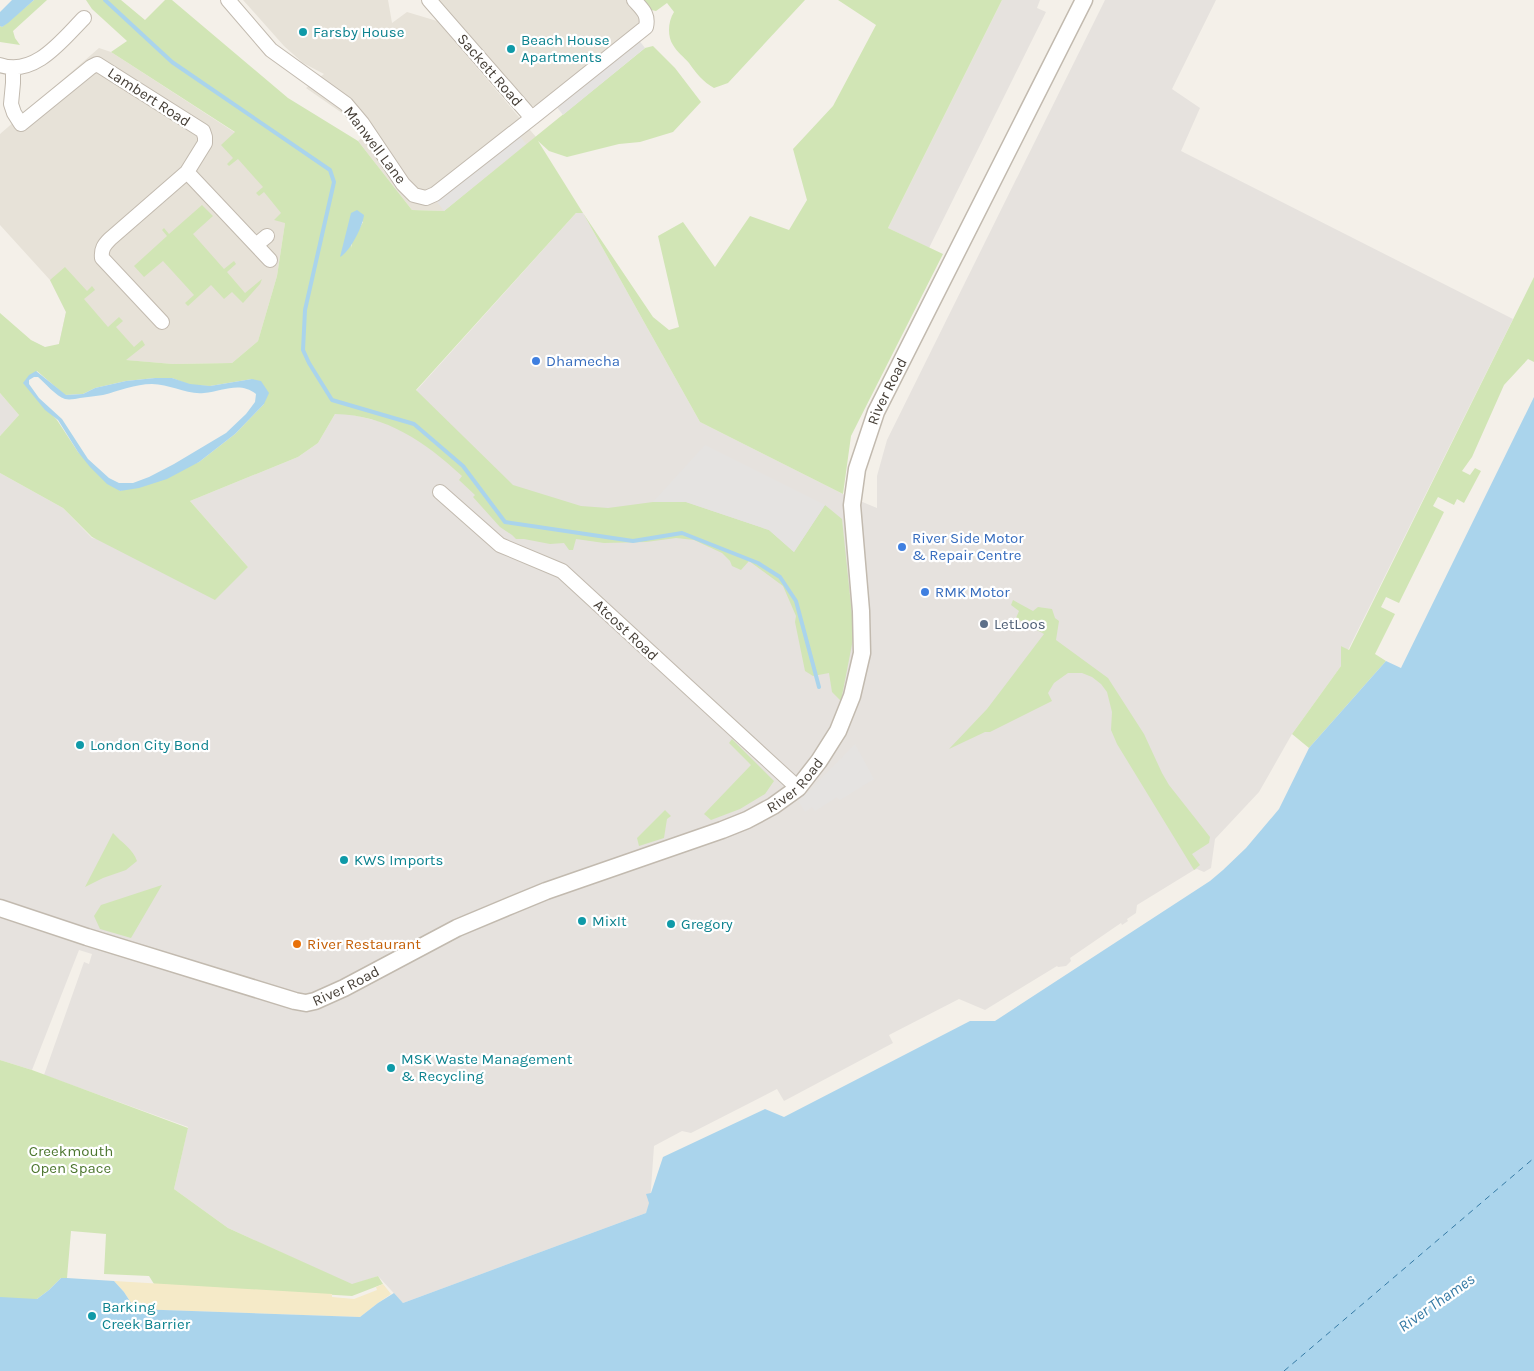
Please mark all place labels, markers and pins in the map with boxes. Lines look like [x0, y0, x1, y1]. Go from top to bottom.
place label: Farsby House [313, 23, 404, 41]
marker: Farsby House [297, 26, 309, 38]
place label: Beach House Apartments [521, 31, 610, 66]
marker: Beach House Apartments [505, 43, 517, 55]
place label: Dhamecha [546, 352, 620, 370]
marker: Dhamecha [530, 355, 542, 367]
place label: River Side Motor & Repair Centre [912, 529, 1024, 564]
marker: River Side Motor & Repair Centre [896, 541, 908, 553]
place label: RMK Motor [935, 583, 1010, 601]
marker: RMK Motor [919, 586, 931, 598]
place label: LetLoos [994, 615, 1046, 633]
marker: LetLoos [978, 618, 990, 630]
place label: London City Bond [90, 736, 209, 754]
marker: London City Bond [74, 739, 86, 751]
place label: KWS Imports [354, 851, 443, 869]
marker: KWS Imports [338, 854, 350, 866]
place label: MixIt [592, 912, 627, 930]
marker: MixIt [576, 915, 588, 927]
place label: Gregory [681, 915, 733, 933]
marker: Gregory [665, 918, 677, 930]
place label: River Restaurant [307, 935, 421, 953]
marker: River Restaurant [291, 938, 303, 950]
place label: MSK Waste Management & Recycling [401, 1050, 573, 1085]
marker: MSK Waste Management & Recycling [385, 1062, 397, 1074]
place label: Barking Creek Barrier [102, 1298, 191, 1333]
marker: Barking Creek Barrier [86, 1310, 98, 1322]

